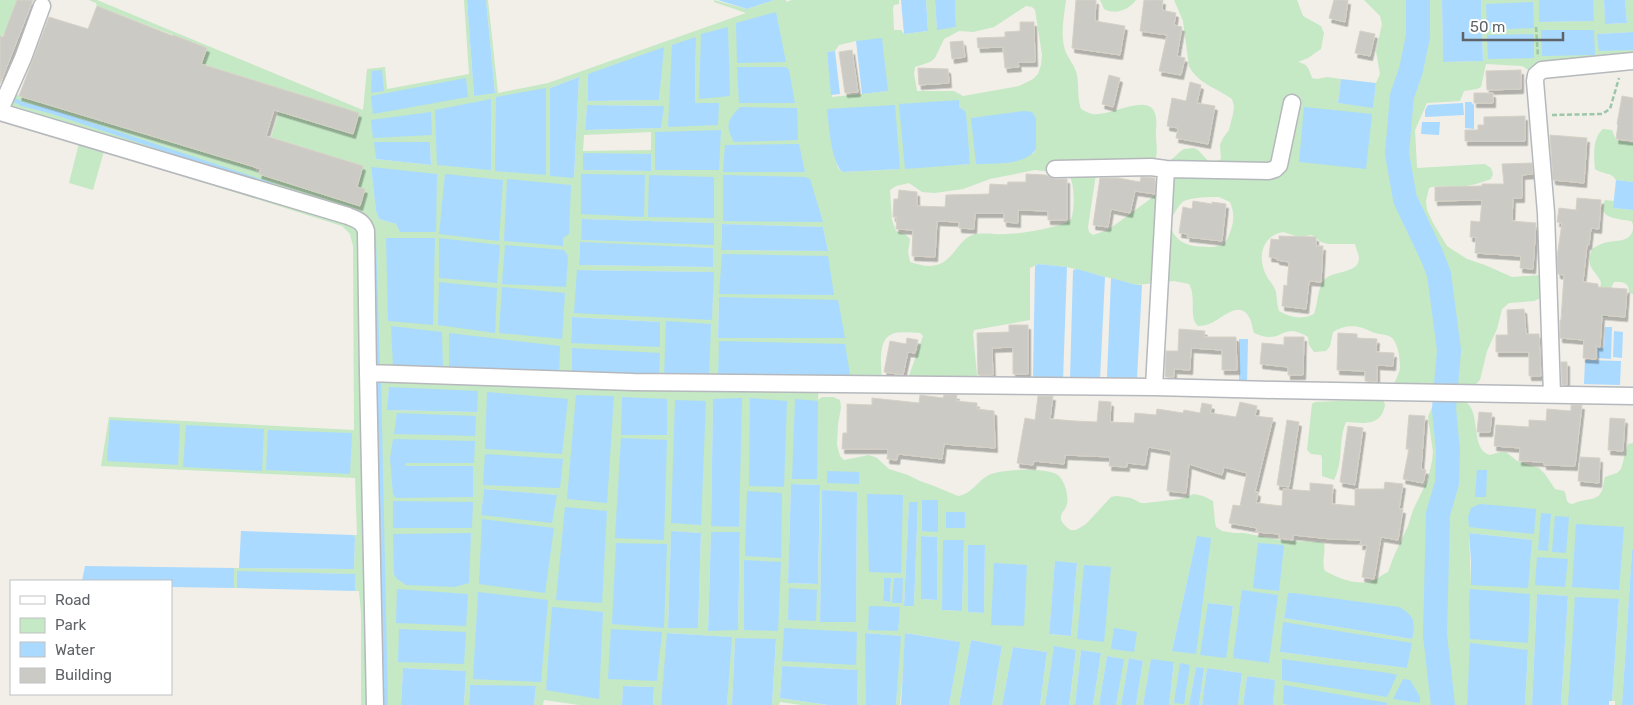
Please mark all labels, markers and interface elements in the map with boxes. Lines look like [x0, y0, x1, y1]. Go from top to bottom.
scale bar [1463, 10, 1563, 42]
text: 50 m [1470, 18, 1505, 36]
legend [10, 580, 172, 695]
text: Road [55, 591, 91, 609]
text: Park [55, 616, 86, 634]
text: Water [55, 641, 95, 659]
text: Building [55, 666, 112, 684]

